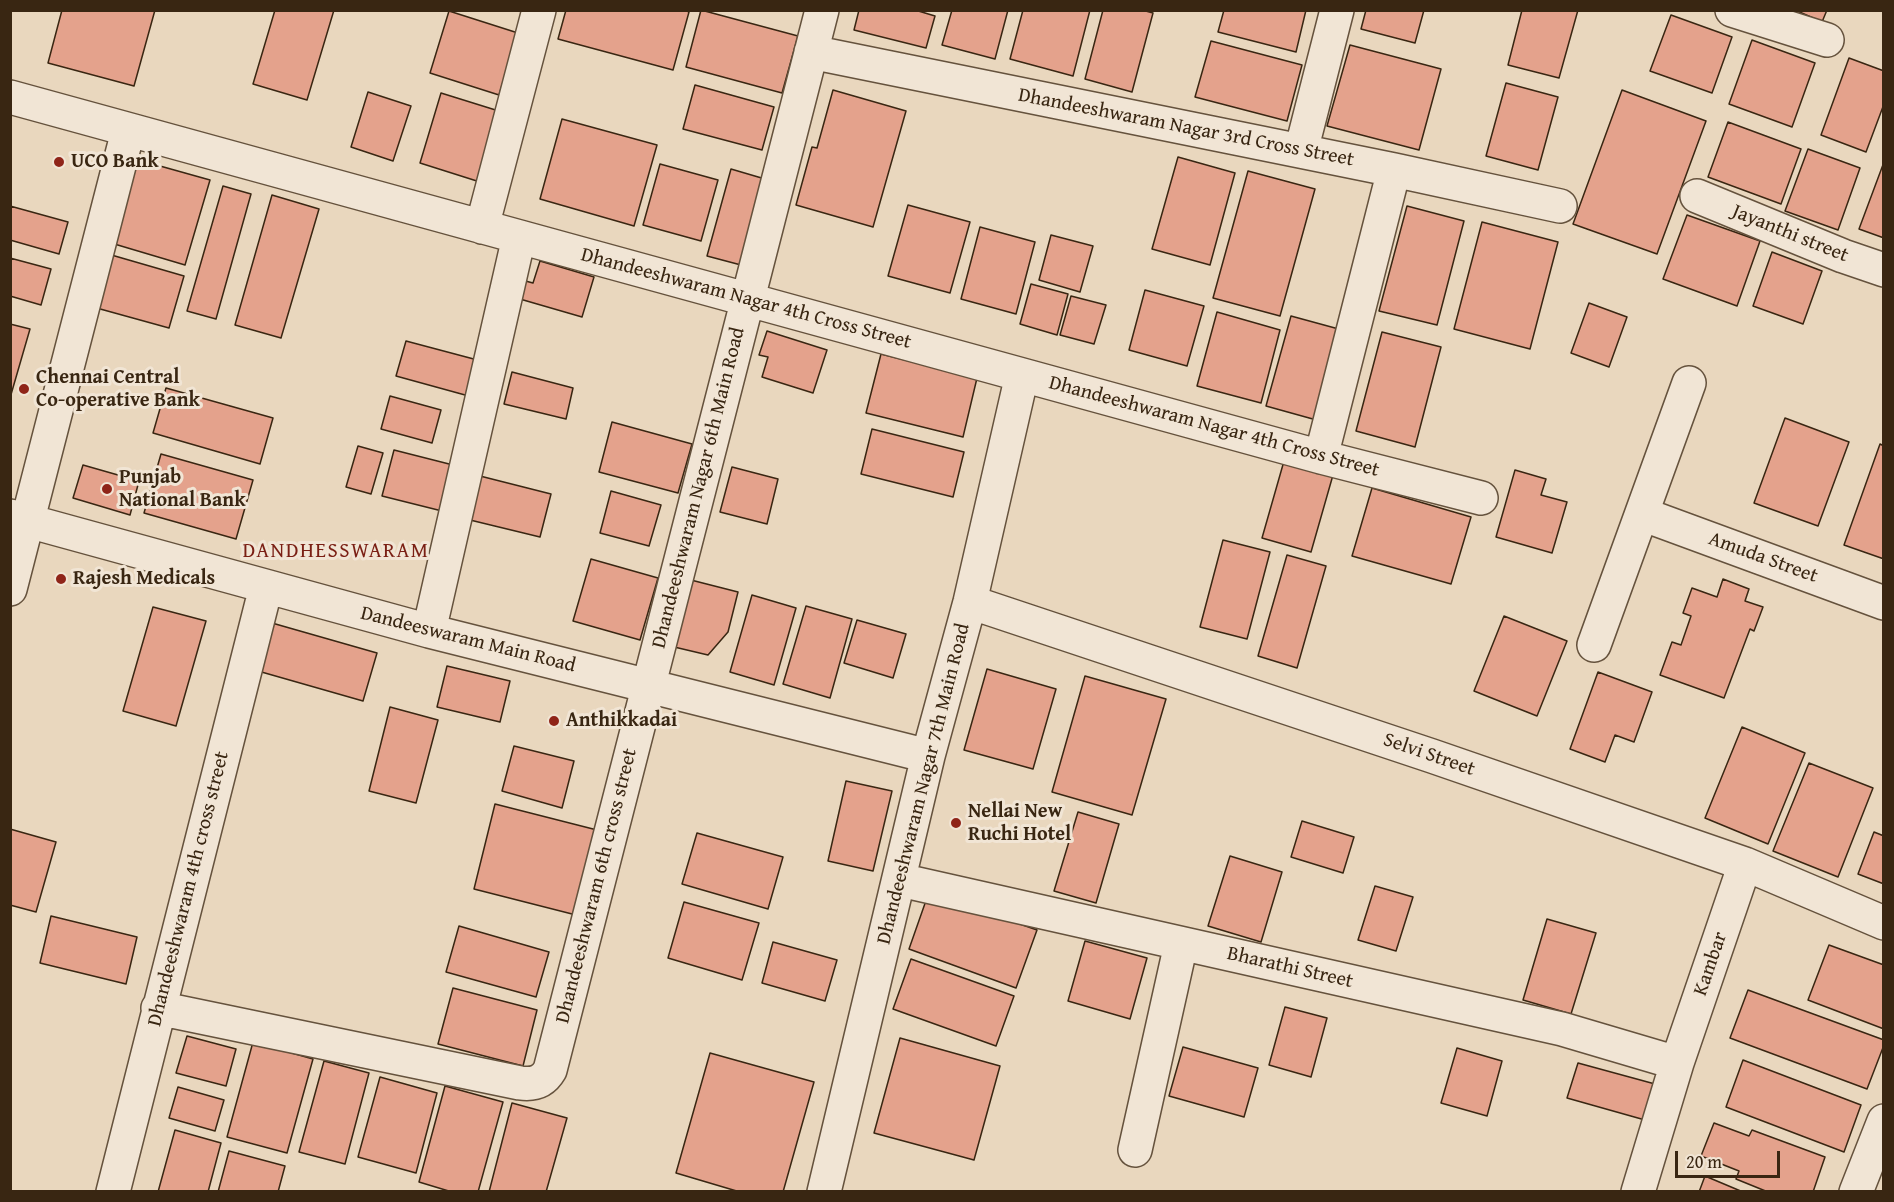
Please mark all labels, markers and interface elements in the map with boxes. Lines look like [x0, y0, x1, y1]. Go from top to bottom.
street label: Dhandeeshwaram Nagar 3rd Cross Street [1016, 84, 1356, 172]
place label: UCO Bank [71, 150, 159, 174]
marker: UCO Bank [52, 155, 66, 169]
street label: Jayanthi street [1728, 200, 1852, 268]
street label: Dhandeeshwaram Nagar 4th Cross Street [578, 243, 914, 355]
street label: Dhandeeshwaram Nagar 6th Main Road [647, 325, 751, 651]
place label: Chennai Central Co-operative Bank [36, 366, 200, 413]
street label: Dhandeeshwaram Nagar 4th Cross Street [1046, 371, 1382, 483]
marker: Chennai Central Co-operative Bank [17, 382, 31, 396]
place label: Punjab National Bank [119, 466, 246, 513]
marker: Punjab National Bank [100, 482, 114, 496]
street label: Amuda Street [1705, 527, 1821, 589]
district label: DANDHESSWARAM [243, 539, 429, 565]
place label: Rajesh Medicals [73, 567, 215, 591]
marker: Rajesh Medicals [54, 572, 68, 586]
street label: Dandeeswaram Main Road [358, 602, 578, 678]
street label: Dhandeeshwaram Nagar 7th Main Road [872, 621, 976, 947]
place label: Anthikkadai [566, 709, 677, 733]
marker: Anthikkadai [547, 714, 561, 728]
street label: Selvi Street [1380, 728, 1478, 782]
street label: Dhandeeshwaram 6th cross street [551, 746, 643, 1026]
street label: Dhandeeshwaram 4th cross street [143, 749, 235, 1029]
place label: Nellai New Ruchi Hotel [968, 800, 1071, 847]
marker: Nellai New Ruchi Hotel [949, 816, 963, 830]
street label: Kambar [1689, 929, 1733, 999]
street label: Bharathi Street [1225, 942, 1355, 994]
scale bar [1678, 1139, 1783, 1177]
text: 20 m [1686, 1148, 1722, 1175]

